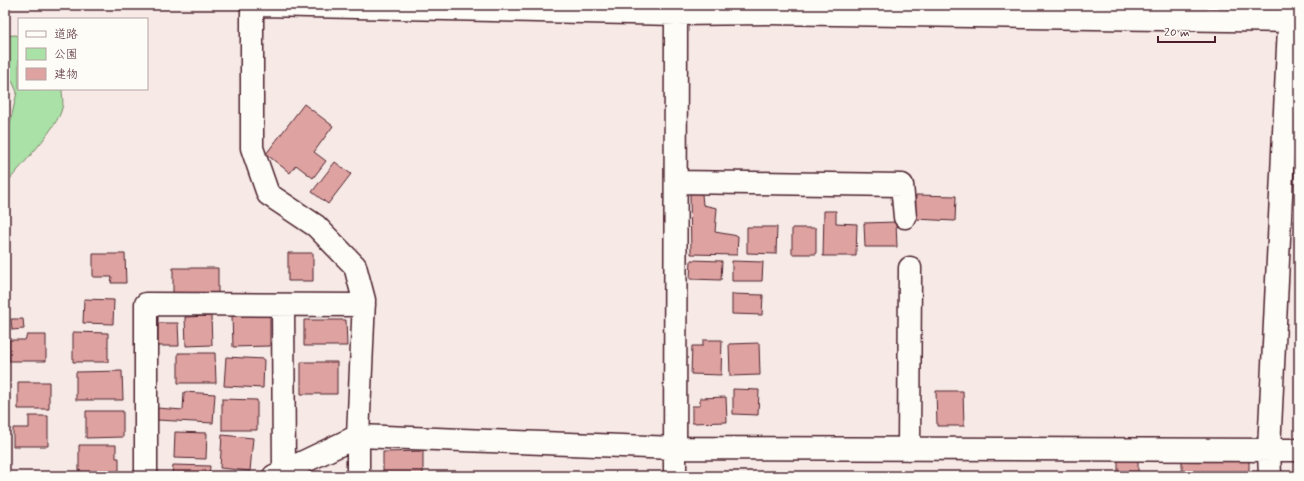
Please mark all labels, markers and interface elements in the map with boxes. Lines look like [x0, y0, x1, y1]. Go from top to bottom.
legend [18, 18, 148, 90]
scale bar [1158, 18, 1215, 44]
text: 20 m [1164, 25, 1190, 41]
text: 道路 [54, 27, 78, 43]
text: 公園 [54, 47, 78, 63]
text: 建物 [54, 67, 78, 83]

